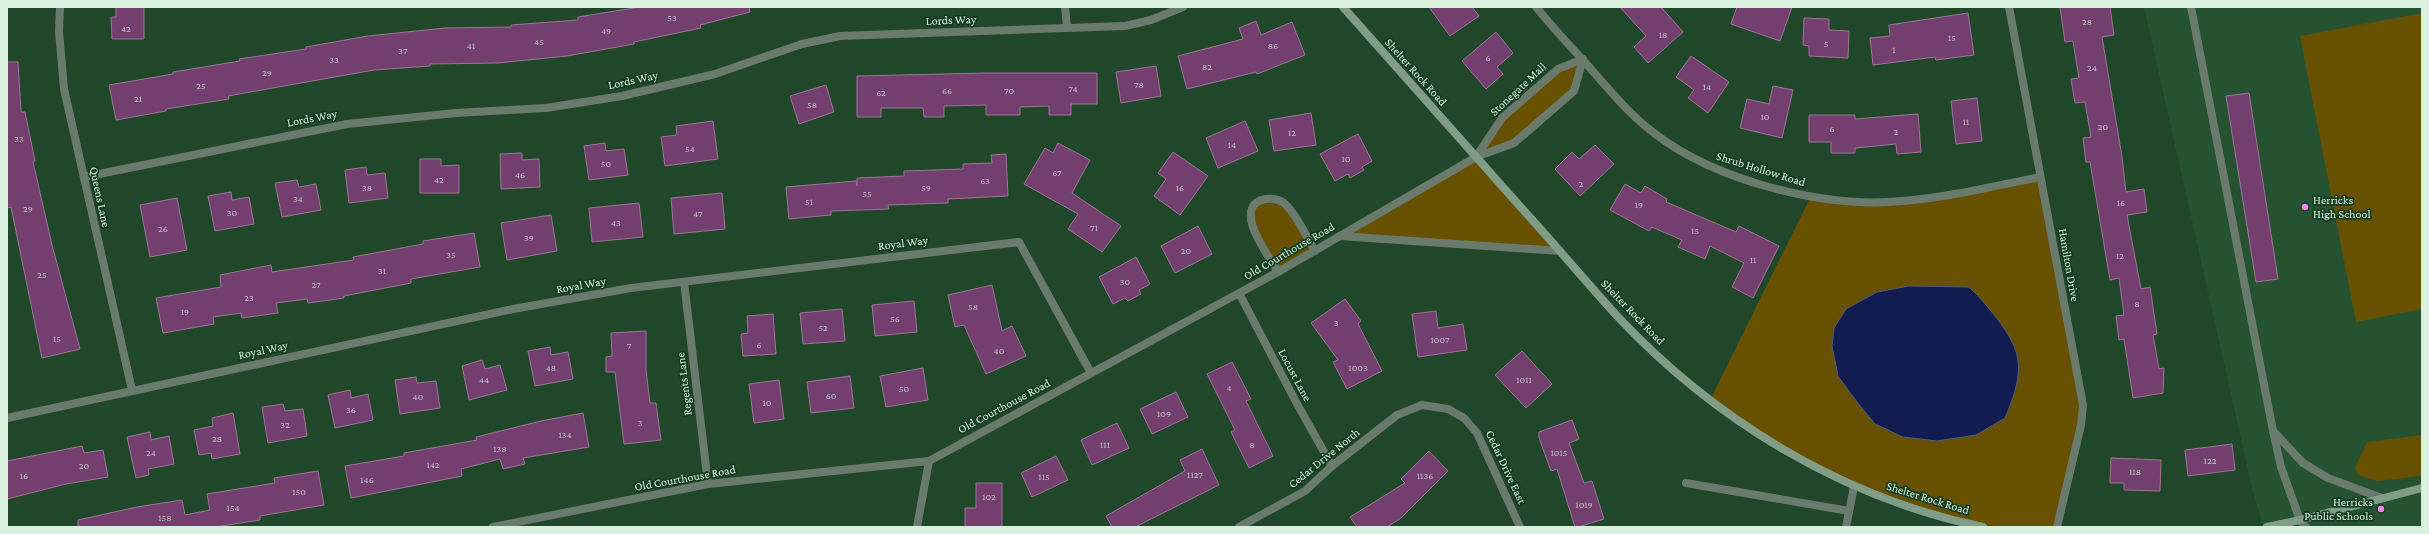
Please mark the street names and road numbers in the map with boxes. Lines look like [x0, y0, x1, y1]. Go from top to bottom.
street label: Lords Way [925, 12, 977, 28]
street label: Shelter Rock Road [1382, 35, 1450, 109]
street label: Stonegate Mall [1487, 59, 1549, 119]
street label: Lords Way [607, 68, 660, 92]
street label: Lords Way [286, 106, 339, 130]
street label: Shrub Hollow Road [1715, 149, 1808, 189]
street label: Queens Lane [87, 165, 113, 229]
street label: Old Courthouse Road [1241, 219, 1338, 283]
street label: Hamilton Drive [2056, 227, 2082, 303]
street label: Royal Way [877, 233, 929, 253]
street label: Royal Way [555, 274, 607, 296]
street label: Shelter Rock Road [1598, 276, 1668, 348]
street label: Royal Way [237, 338, 290, 362]
street label: Locust Lane [1275, 346, 1315, 404]
street label: Regents Lane [673, 352, 695, 416]
street label: Old Courthouse Road [955, 375, 1053, 436]
street label: Cedar Drive North [1286, 425, 1363, 491]
street label: Cedar Drive East [1483, 428, 1530, 507]
street label: Old Courthouse Road [633, 462, 737, 494]
street label: Shelter Rock Road [1885, 479, 1972, 517]

